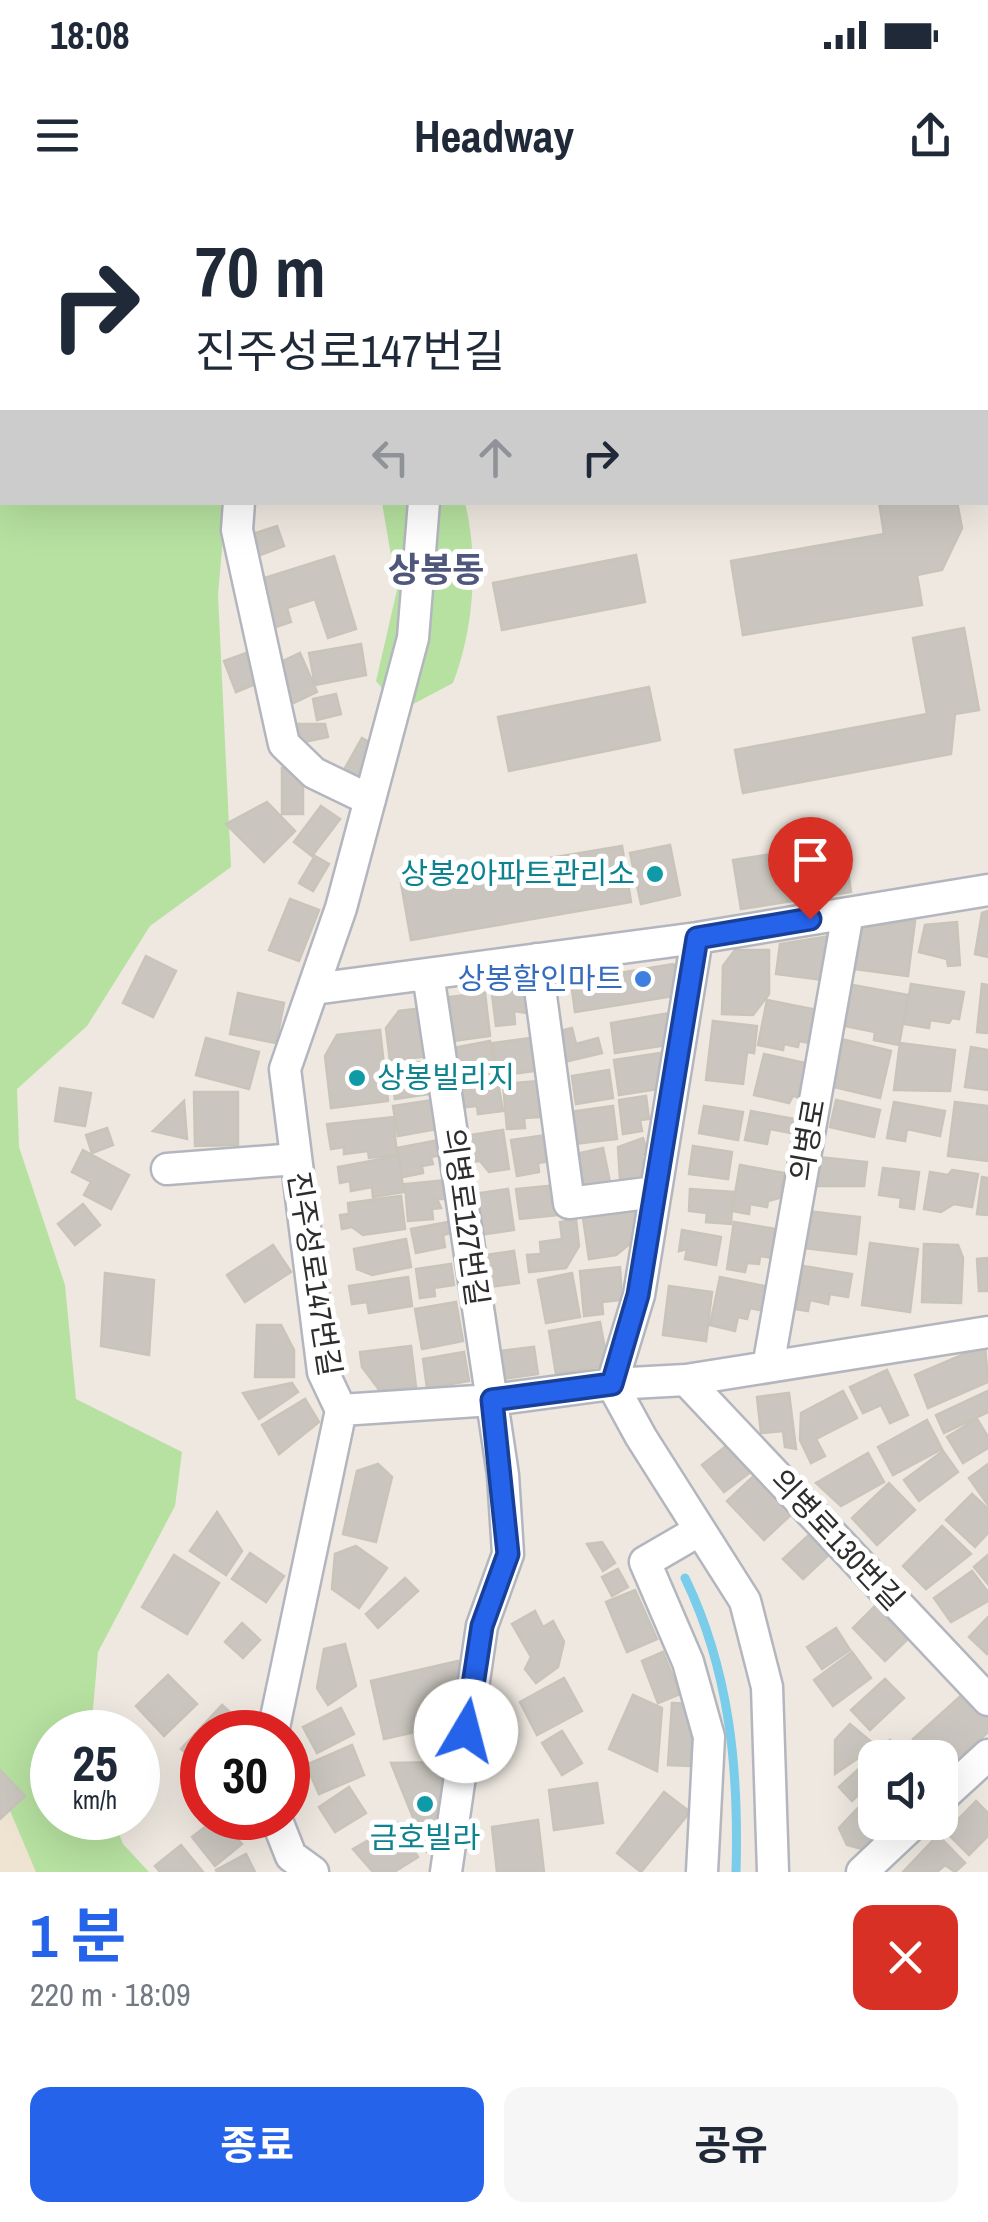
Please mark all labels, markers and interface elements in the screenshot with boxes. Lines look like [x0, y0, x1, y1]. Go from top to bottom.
text: 18:08 [50, 10, 130, 61]
text: Headway [414, 105, 574, 166]
icon: menu [30, 108, 85, 163]
icon: share [903, 108, 958, 163]
text: 70 m [195, 225, 326, 319]
icon: right [30, 240, 160, 370]
text: 진주성로147번길 [195, 320, 505, 381]
icon: left [363, 430, 418, 485]
icon: ahead [468, 430, 523, 485]
icon: right [573, 430, 628, 485]
district label: 상봉동 [388, 546, 484, 593]
pin [768, 817, 853, 920]
icon: arrive [783, 832, 838, 887]
place label: 상봉2아파트관리소 [401, 853, 635, 893]
marker: 상봉2아파트관리소 [644, 863, 666, 885]
place label: 상봉할인마트 [457, 958, 623, 998]
marker: 상봉할인마트 [632, 968, 654, 990]
place label: 상봉빌리지 [377, 1057, 515, 1097]
marker: 상봉빌리지 [346, 1067, 368, 1089]
street label: 의병로 [780, 1096, 834, 1184]
street label: 의병로127번길 [434, 1125, 498, 1308]
street label: 진주성로147번길 [279, 1169, 351, 1379]
street label: 의병로130번길 [762, 1460, 913, 1618]
position arrow [414, 1679, 518, 1783]
speed limit sign: 30 [180, 1710, 310, 1840]
text: 25 [72, 1729, 118, 1797]
map controls [858, 1740, 958, 1840]
button: sound [858, 1740, 958, 1840]
text: km/h [73, 1783, 117, 1817]
marker: 금호빌라 [414, 1793, 436, 1815]
place label: 금호빌라 [370, 1817, 481, 1857]
text: 1 분 [30, 1895, 126, 1976]
button: close [853, 1905, 958, 2010]
text: 220 m · 18:09 [30, 1973, 190, 2016]
button: 종료 [30, 2087, 484, 2202]
button: 공유 [504, 2087, 958, 2202]

